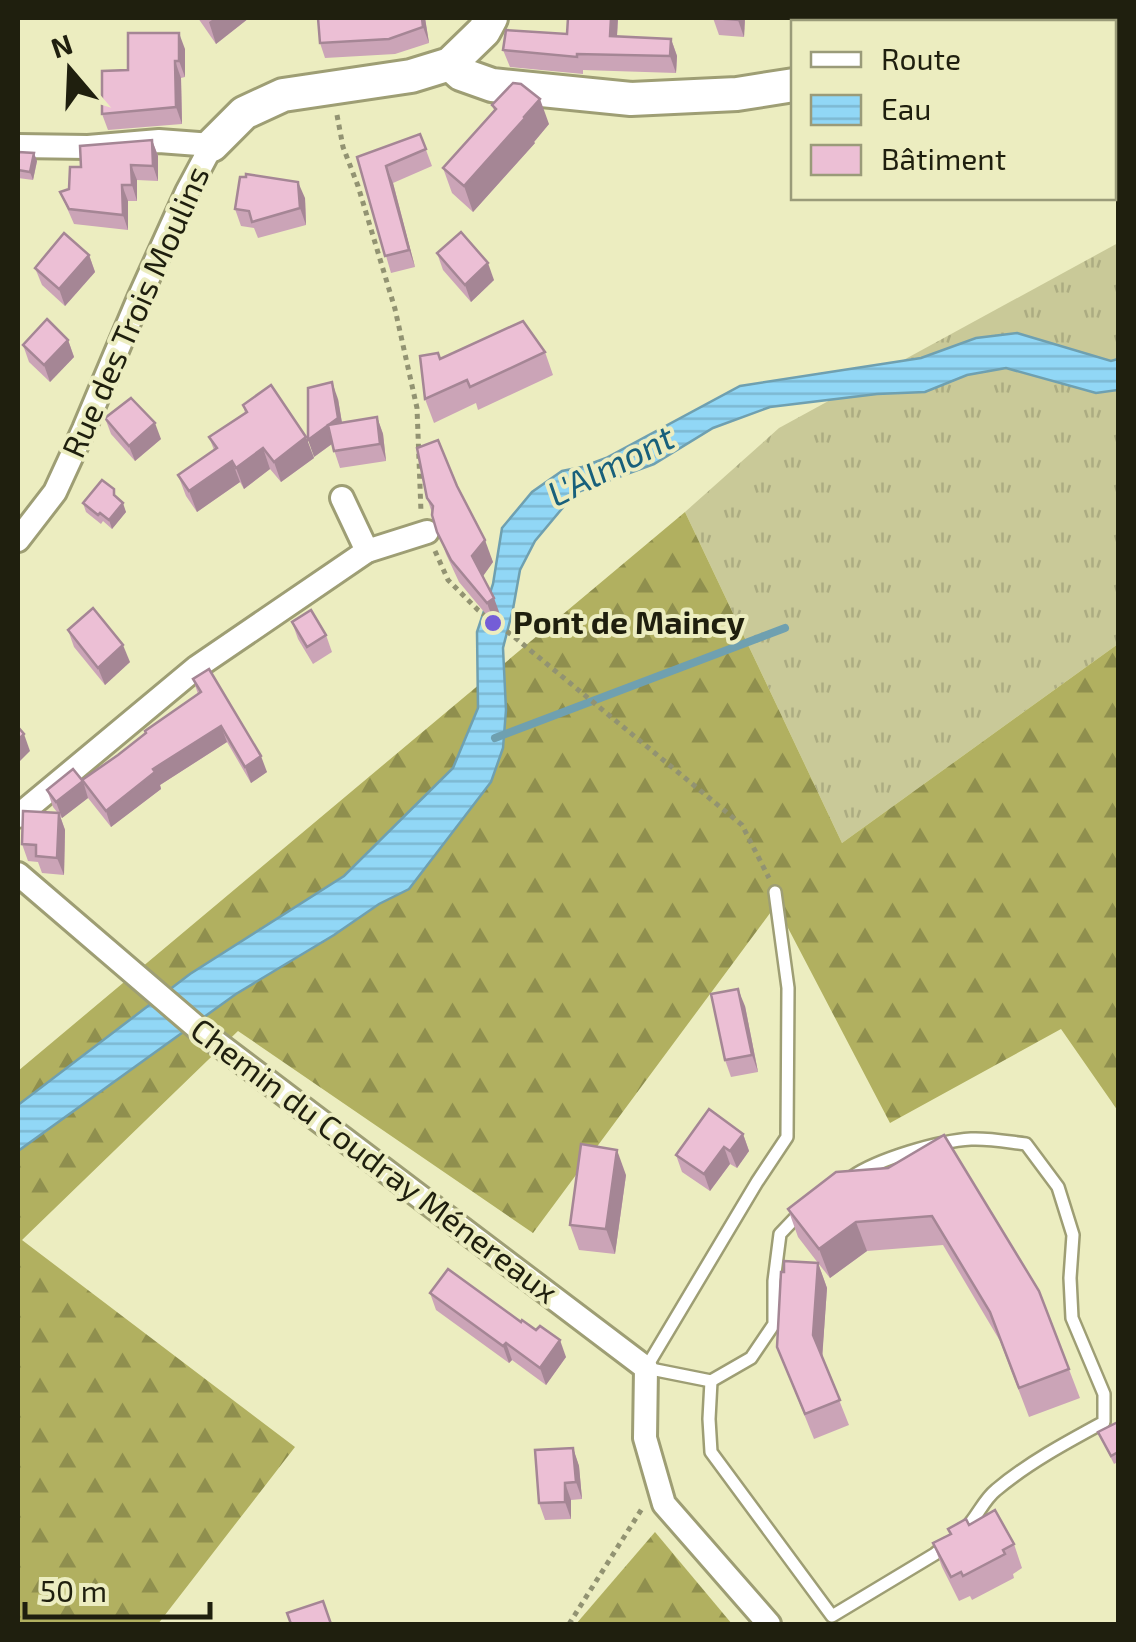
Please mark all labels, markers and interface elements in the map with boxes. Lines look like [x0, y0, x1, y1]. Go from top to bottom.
north arrow [20, 20, 120, 120]
legend [791, 20, 1116, 200]
text: N [46, 26, 77, 65]
text: Route [881, 40, 961, 76]
text: Eau [881, 90, 931, 126]
text: Bâtiment [881, 140, 1006, 176]
street label: Rue des Trois Moulins [53, 160, 216, 463]
water label: L'Almont [540, 414, 681, 514]
place label: Pont de Maincy [513, 602, 745, 641]
marker: Pont de Maincy [482, 612, 504, 634]
street label: Chemin du Coudray Ménereaux [184, 1009, 566, 1310]
scale bar [25, 1557, 210, 1619]
text: 50 m [40, 1572, 107, 1608]

